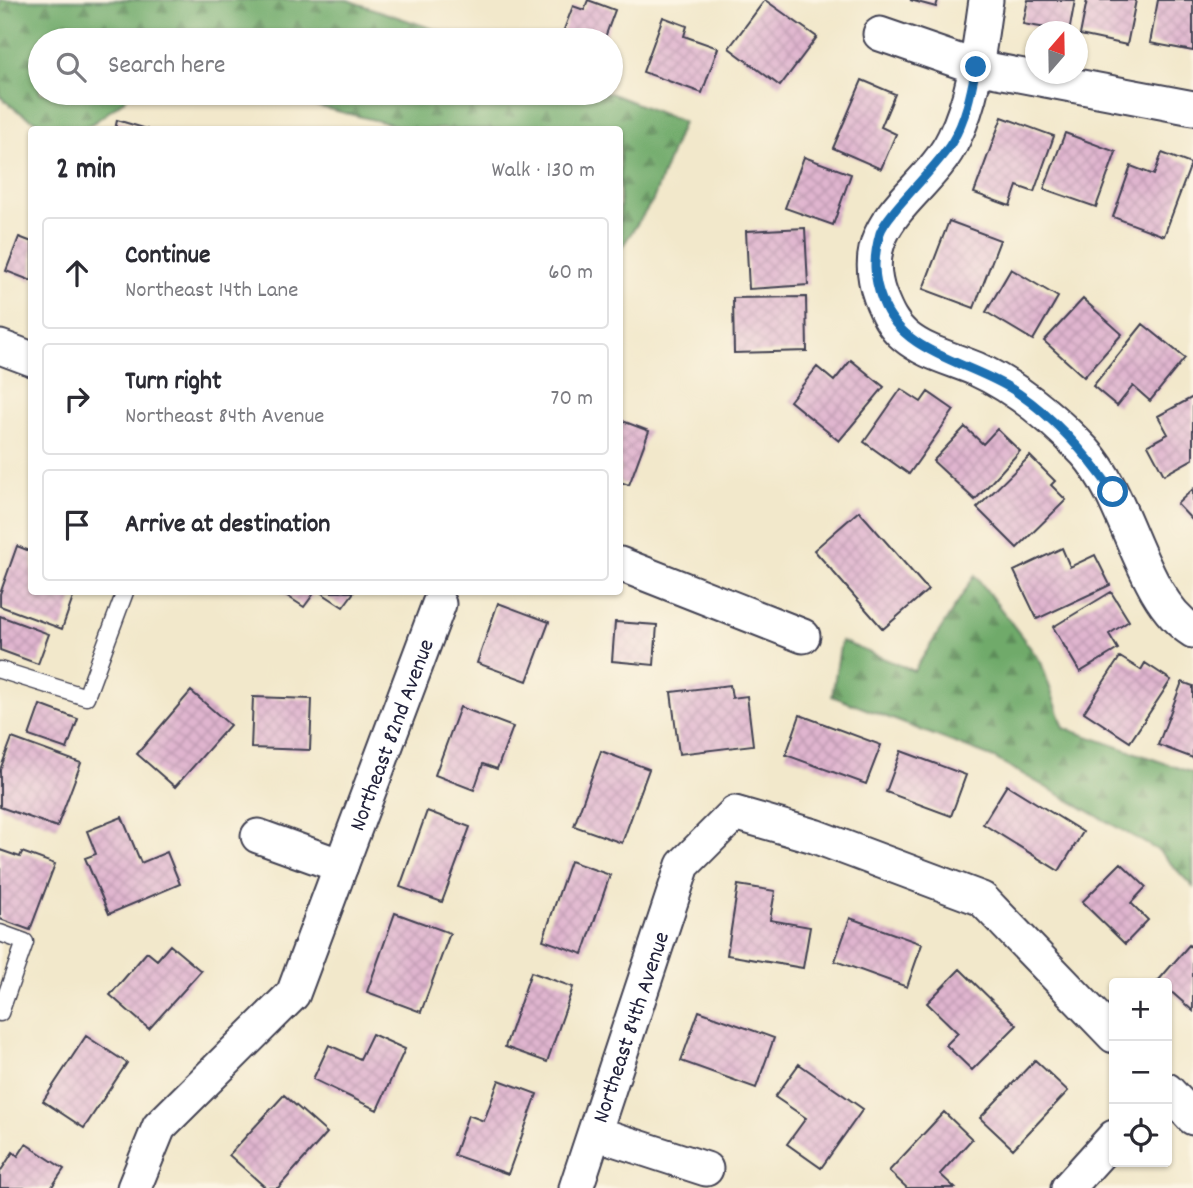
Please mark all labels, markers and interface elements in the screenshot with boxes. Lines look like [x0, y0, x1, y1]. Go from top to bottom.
north arrow [1025, 21, 1088, 84]
search box [28, 28, 623, 105]
icon: search [52, 48, 90, 86]
text: Search here [108, 48, 226, 85]
route end [960, 51, 991, 82]
text: 2 min [56, 150, 116, 193]
text: Walk · 130 m [491, 155, 595, 188]
text: Continue [125, 238, 210, 275]
icon: ahead [58, 254, 96, 292]
text: 60 m [548, 257, 593, 290]
text: Northeast 14th Lane [125, 275, 298, 308]
text: Turn right [125, 364, 222, 401]
icon: right [58, 380, 96, 418]
text: 70 m [551, 383, 593, 416]
text: Northeast 84th Avenue [125, 401, 324, 434]
route start [1097, 476, 1128, 507]
icon: arrive [58, 506, 96, 544]
text: Arrive at destination [125, 507, 330, 544]
street label: Northeast 82nd Avenue [343, 635, 444, 836]
street label: Northeast 84th Avenue [586, 928, 680, 1128]
map controls [1109, 978, 1172, 1167]
button: + [1109, 978, 1172, 1041]
button: − [1109, 1041, 1172, 1104]
button: locate [1109, 1104, 1172, 1167]

